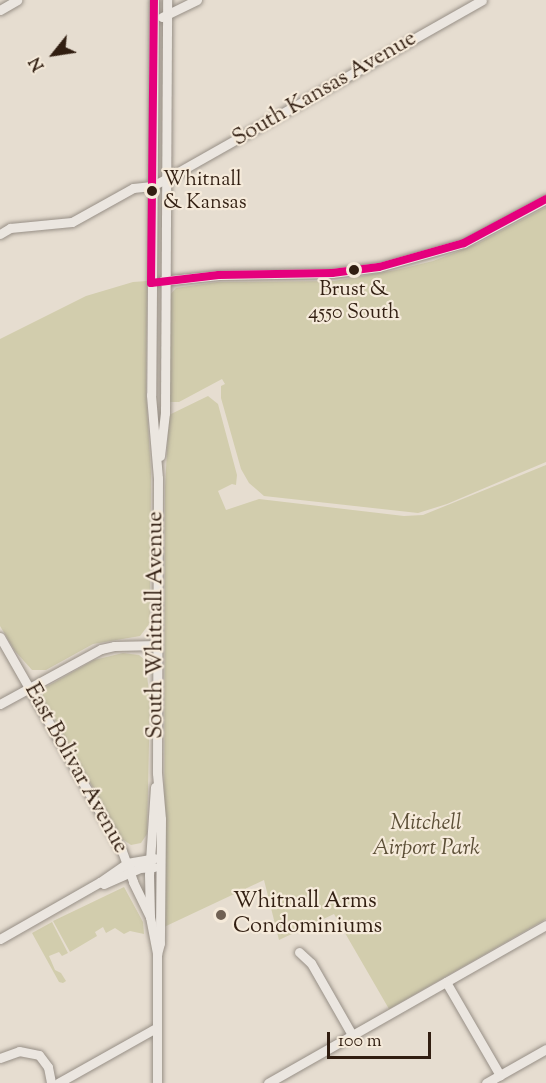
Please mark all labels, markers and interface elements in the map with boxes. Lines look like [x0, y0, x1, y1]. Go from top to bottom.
north arrow [24, 24, 84, 84]
street label: South Kansas Avenue [228, 27, 422, 153]
text: N [25, 52, 51, 75]
place label: Whitnall & Kansas [163, 168, 247, 215]
marker: Whitnall & Kansas [146, 185, 158, 197]
marker: Brust & 4550 South [348, 264, 360, 276]
place label: Brust & 4550 South [308, 279, 400, 326]
street label: South Whitnall Avenue [144, 511, 170, 739]
street label: East Bolivar Avenue [17, 679, 133, 859]
park label: Mitchell Airport Park [372, 811, 480, 862]
place label: Whitnall Arms Condominiums [233, 889, 382, 940]
marker: Whitnall Arms Condominiums [214, 908, 228, 922]
scale bar [330, 1020, 434, 1058]
text: 100 m [338, 1029, 382, 1055]

